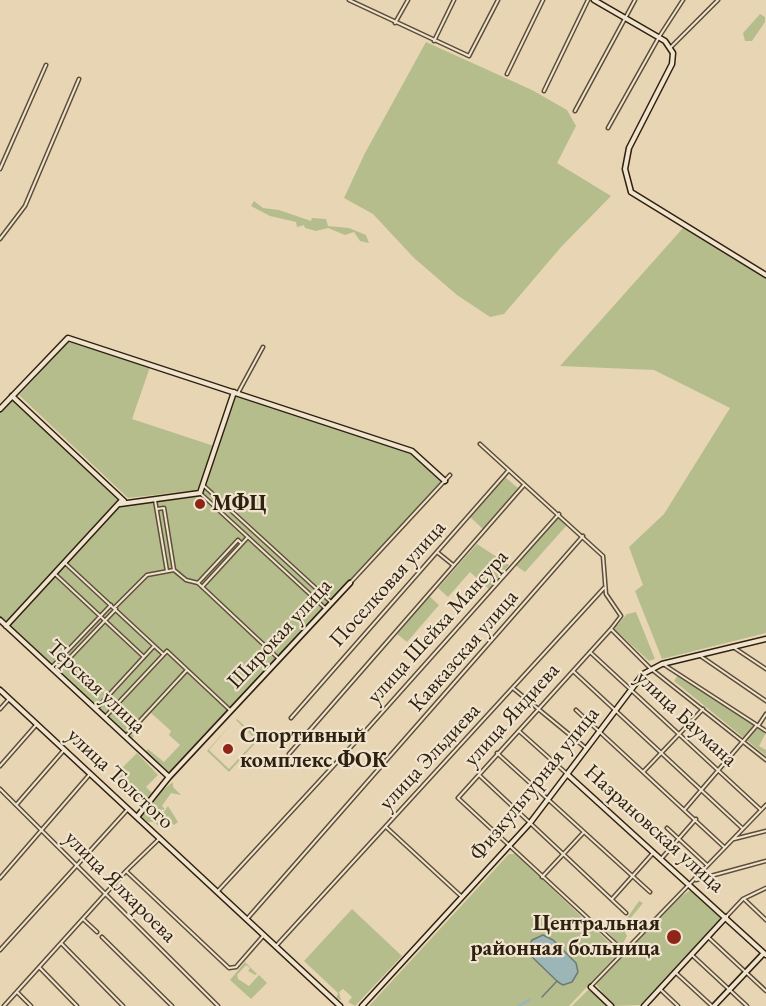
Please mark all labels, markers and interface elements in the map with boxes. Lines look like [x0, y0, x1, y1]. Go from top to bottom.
place label: МФЦ [212, 491, 267, 517]
marker: МФЦ [193, 497, 207, 511]
street label: Поселковая улица [324, 515, 452, 653]
street label: улица Шейха Мансура [362, 544, 514, 710]
street label: Широкая улица [222, 573, 338, 695]
street label: Кавказская улица [404, 585, 524, 717]
street label: Терская улица [41, 635, 151, 739]
street label: улица Яндиева [459, 658, 565, 772]
street label: улица Баумана [630, 665, 742, 773]
street label: улица Эльдиева [374, 698, 486, 816]
street label: Физкультурная улица [465, 702, 605, 866]
street label: улица Толстого [61, 723, 179, 835]
place label: Спортивный комплекс ФОК [240, 723, 387, 774]
marker: Спортивный комплекс ФОК [221, 742, 235, 756]
street label: Назрановская улица [579, 759, 729, 899]
street label: улица Ялхароева [58, 825, 182, 949]
place label: Центральная районная больница [471, 911, 660, 962]
marker: Центральная районная больница [665, 928, 683, 946]

